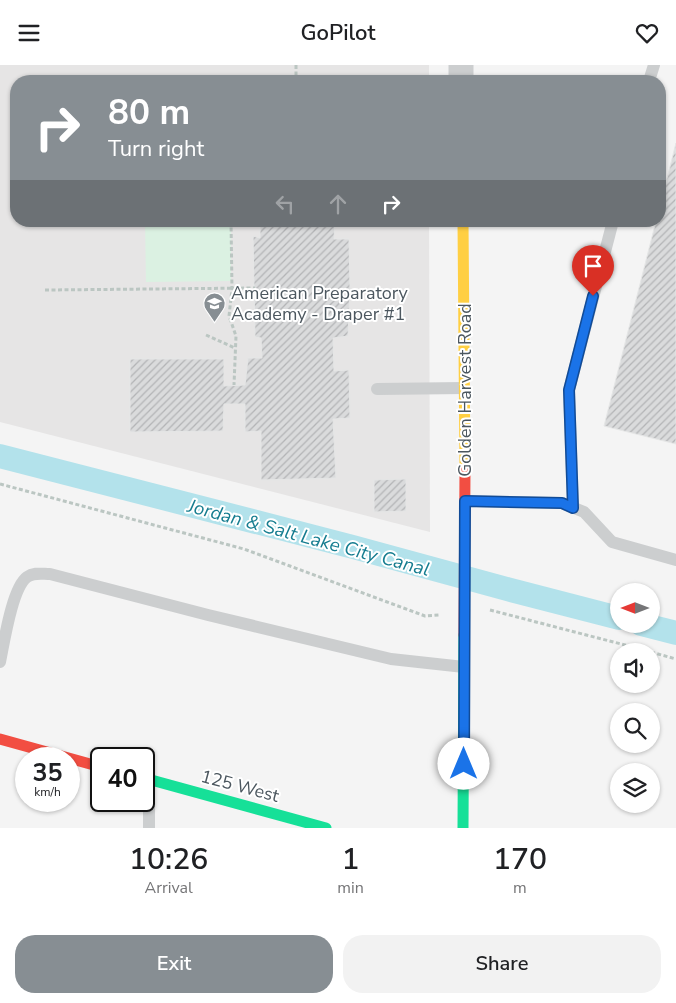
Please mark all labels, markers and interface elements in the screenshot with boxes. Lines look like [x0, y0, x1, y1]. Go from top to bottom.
text: GoPilot [301, 18, 375, 48]
icon: menu [15, 19, 43, 47]
icon: heart [633, 19, 661, 47]
text: 80 m [108, 89, 190, 136]
icon: right [25, 95, 90, 160]
text: Turn right [108, 134, 204, 164]
icon: left [271, 190, 299, 218]
icon: ahead [324, 190, 352, 218]
icon: right [377, 190, 405, 218]
pin [572, 245, 614, 296]
icon: arrive [579, 252, 607, 280]
place label: American Preparatory Academy - Draper #1 [231, 281, 409, 326]
school or university icon: American Preparatory Academy - Draper #1 [203, 291, 227, 322]
street label: Golden Harvest Road [453, 303, 477, 477]
water label: Jordan & Salt Lake City Canal [184, 493, 433, 583]
north arrow [610, 583, 660, 633]
map controls [610, 583, 660, 813]
button: sound [610, 643, 660, 693]
button: search [610, 703, 660, 753]
position arrow [437, 737, 489, 789]
speed limit sign: 40 [90, 747, 155, 812]
text: 35 [32, 756, 63, 790]
button: layers [610, 763, 660, 813]
street label: 125 West [198, 764, 283, 808]
text: km/h [34, 784, 61, 800]
text: 10:26 [129, 839, 208, 880]
text: 1 [342, 839, 360, 880]
text: 170 [493, 839, 547, 880]
text: Arrival [145, 877, 193, 899]
text: min [337, 877, 364, 899]
text: m [513, 877, 527, 899]
button: Exit [15, 935, 333, 993]
button: Share [343, 935, 661, 993]

